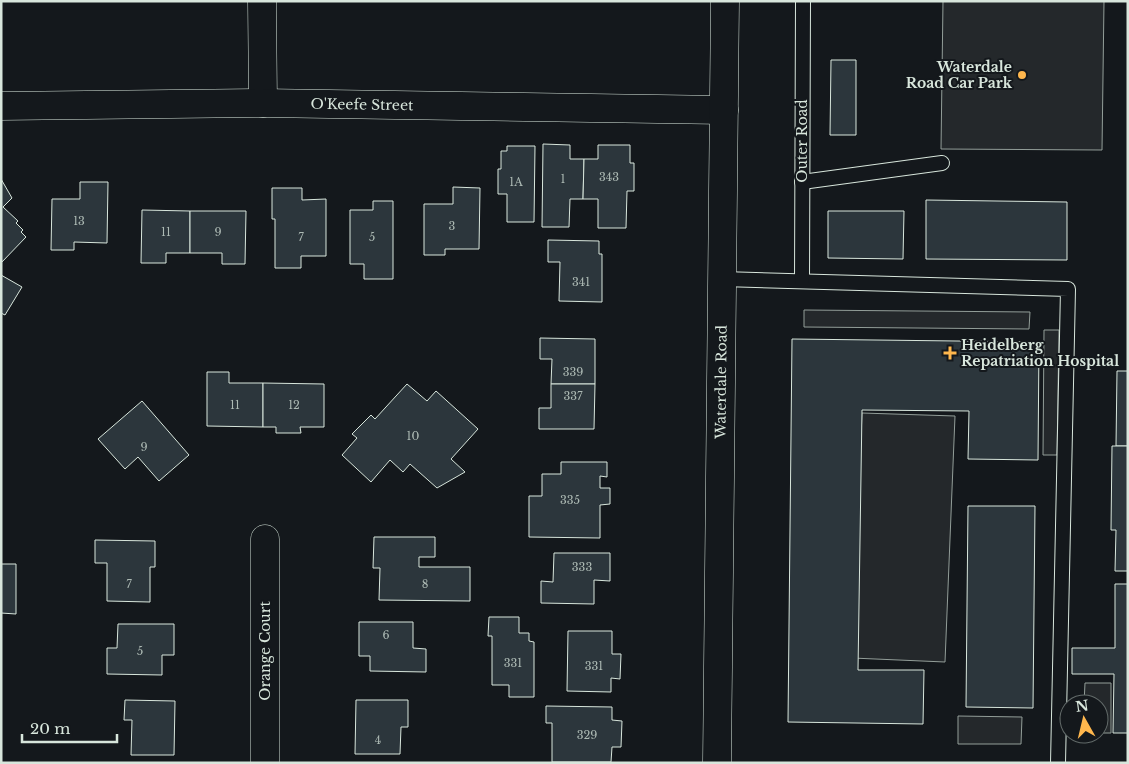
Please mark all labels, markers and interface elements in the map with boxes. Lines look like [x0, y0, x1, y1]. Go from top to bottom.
place label: Waterdale Road Car Park [906, 58, 1013, 92]
marker: Waterdale Road Car Park [1016, 69, 1028, 81]
street label: O'Keefe Street [311, 95, 414, 114]
street label: Outer Road [793, 99, 811, 183]
house number: 343 [599, 170, 619, 184]
house number: 1 [561, 172, 566, 186]
house number: 1A [509, 175, 523, 189]
house number: 13 [73, 214, 85, 228]
house number: 3 [449, 219, 456, 233]
house number: 11 [161, 225, 171, 239]
house number: 9 [214, 225, 222, 239]
house number: 7 [298, 230, 304, 244]
house number: 5 [369, 230, 375, 244]
house number: 341 [572, 275, 590, 289]
street label: Waterdale Road [711, 324, 731, 440]
place label: Heidelberg Repatriation Hospital [961, 336, 1119, 370]
marker: Heidelberg Repatriation Hospital [943, 346, 957, 360]
house number: 339 [563, 365, 583, 379]
house number: 337 [563, 389, 583, 403]
house number: 11 [230, 398, 240, 412]
house number: 12 [288, 398, 300, 412]
house number: 10 [407, 429, 420, 443]
house number: 9 [140, 440, 148, 454]
house number: 335 [560, 493, 580, 507]
house number: 333 [572, 560, 592, 574]
house number: 7 [126, 577, 132, 591]
house number: 8 [422, 577, 428, 591]
street label: Orange Court [256, 601, 274, 701]
house number: 6 [382, 628, 390, 642]
house number: 5 [137, 644, 143, 658]
house number: 331 [504, 656, 522, 670]
house number: 331 [585, 659, 603, 673]
north arrow [1059, 694, 1109, 744]
text: N [1074, 696, 1090, 716]
scale bar [22, 712, 118, 744]
text: 20 m [30, 719, 70, 738]
house number: 329 [577, 728, 597, 742]
house number: 4 [375, 733, 381, 747]

